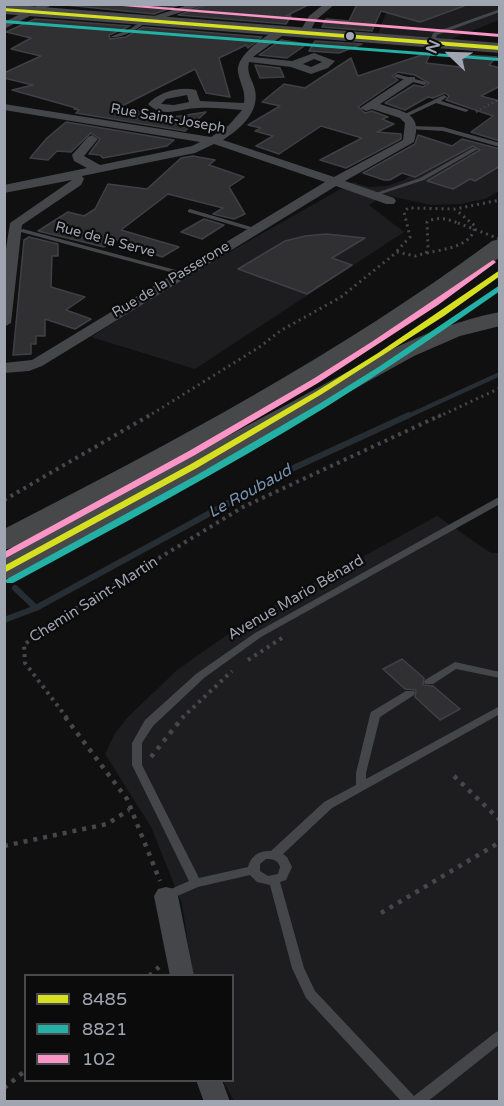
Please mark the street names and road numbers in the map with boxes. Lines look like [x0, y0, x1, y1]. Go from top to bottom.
street label: Rue Saint-Joseph [109, 101, 227, 137]
street label: Rue de la Serve [53, 219, 157, 261]
street label: Rue de la Passerone [109, 238, 233, 322]
street label: Avenue Mario Bénard [225, 552, 367, 644]
street label: Chemin Saint-Martin [26, 553, 162, 647]

